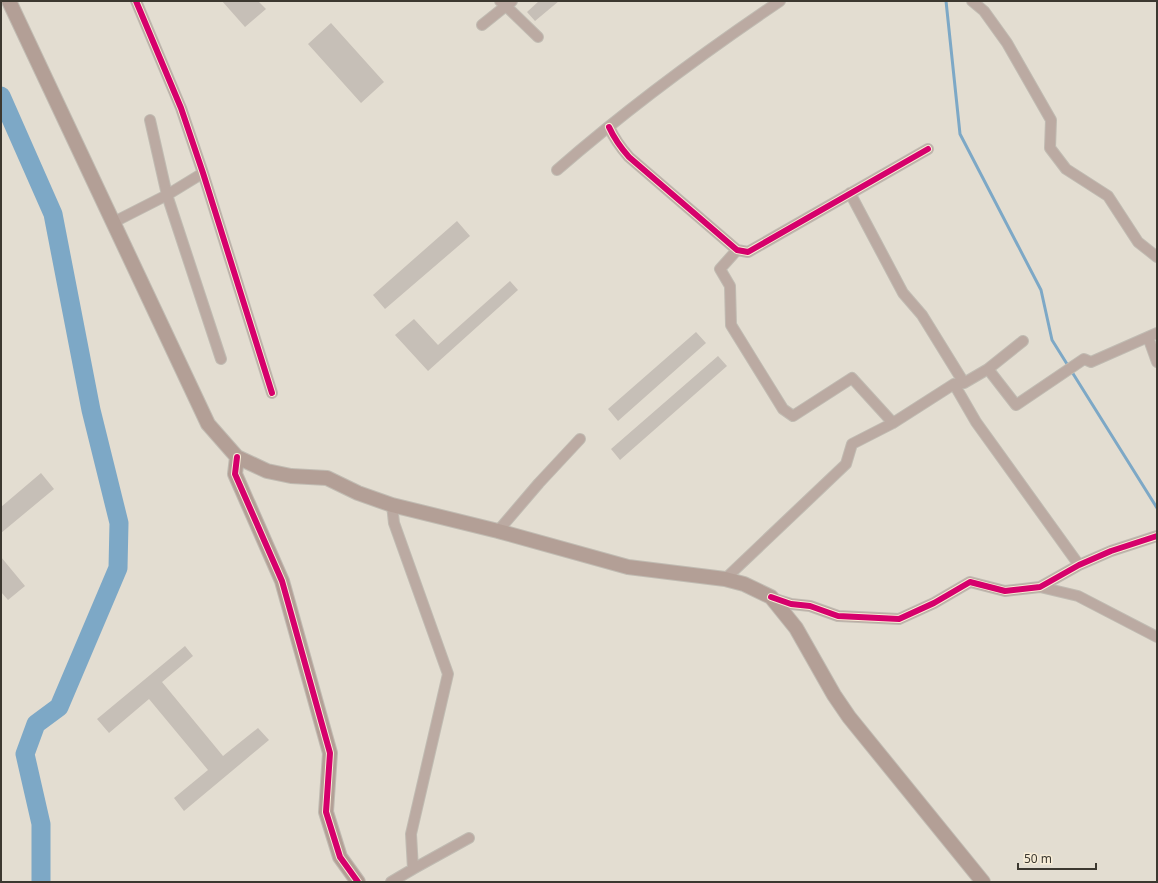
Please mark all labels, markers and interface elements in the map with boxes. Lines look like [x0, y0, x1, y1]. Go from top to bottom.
scale bar [1018, 845, 1096, 871]
text: 50 m [1024, 850, 1052, 867]

